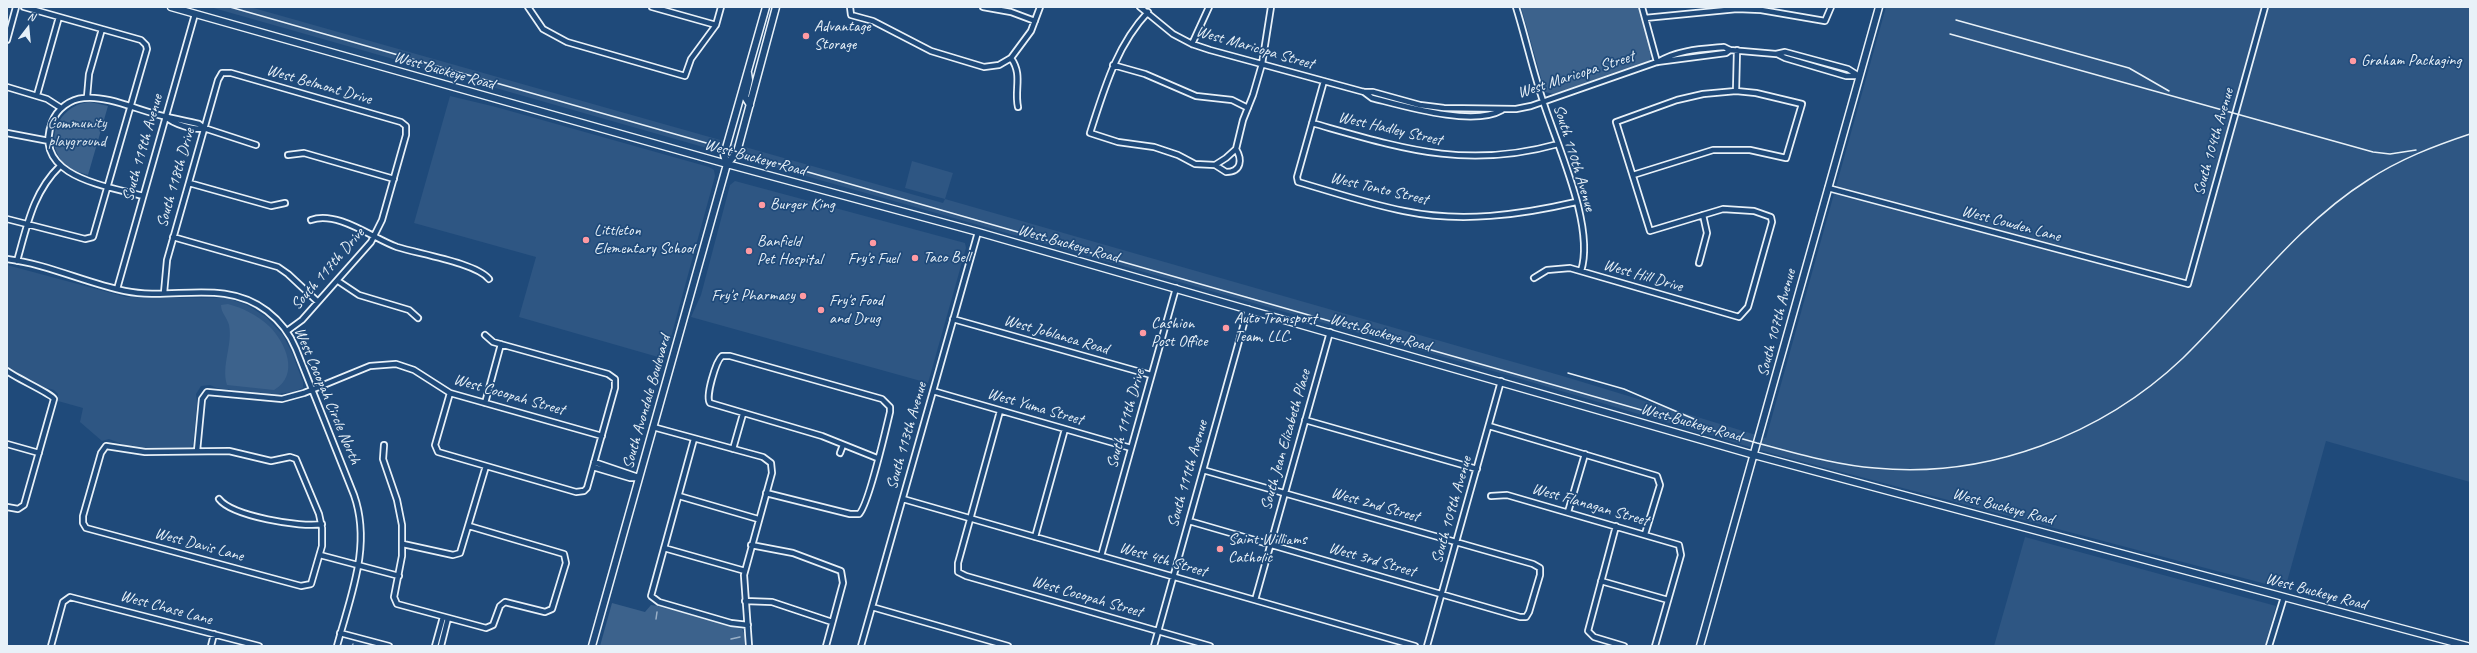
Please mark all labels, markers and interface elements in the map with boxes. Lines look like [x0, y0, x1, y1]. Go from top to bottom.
north arrow [8, 8, 48, 48]
text: N [26, 9, 37, 24]
place label: Advantage Storage [814, 17, 870, 55]
street label: West Maricopa Street [1194, 22, 1316, 74]
marker: Advantage Storage [801, 31, 811, 41]
street label: West Buckeye Road [391, 47, 497, 95]
street label: West Maricopa Street [1515, 47, 1637, 103]
place label: Graham Packaging [2361, 51, 2461, 71]
marker: Graham Packaging [2348, 56, 2358, 66]
street label: West Belmont Drive [264, 61, 374, 109]
street label: South 104th Avenue [2190, 86, 2238, 198]
street label: South 119th Avenue [119, 92, 167, 204]
street label: South 110th Avenue [1549, 102, 1599, 214]
street label: West Hadley Street [1336, 108, 1444, 150]
park label: Community playground [48, 114, 106, 152]
street label: South 118th Drive [153, 126, 199, 230]
street label: West Buckeye Road [702, 135, 808, 181]
street label: West Tonto Street [1328, 168, 1430, 210]
place label: Burger King [770, 195, 835, 215]
marker: Burger King [757, 200, 767, 210]
street label: West Cowden Lane [1959, 202, 2063, 246]
street label: West Buckeye Road [1015, 220, 1121, 268]
place label: Littleton Elementary School [594, 221, 694, 259]
street label: South 117th Drive [287, 224, 369, 314]
place label: Banfield Pet Hospital [757, 232, 822, 270]
marker: Littleton Elementary School [581, 235, 591, 245]
marker: Fry's Fuel [868, 238, 878, 248]
marker: Banfield Pet Hospital [744, 246, 754, 256]
place label: Taco Bell [923, 248, 970, 268]
place label: Fry's Fuel [848, 249, 898, 269]
marker: Taco Bell [910, 253, 920, 263]
street label: West Hill Drive [1601, 256, 1685, 296]
street label: South 107th Avenue [1753, 267, 1801, 379]
place label: Fry's Pharmacy [711, 286, 795, 306]
marker: Fry's Pharmacy [798, 291, 808, 301]
place label: Fry's Food and Drug [829, 291, 883, 329]
marker: Fry's Food and Drug [816, 305, 826, 315]
place label: Auto Transport Team, LLC. [1234, 309, 1317, 347]
street label: West Buckeye Road [1327, 309, 1433, 357]
street label: West Joblanca Road [1001, 311, 1111, 359]
place label: Cashion Post Office [1151, 314, 1207, 352]
marker: Auto Transport Team, LLC. [1221, 323, 1231, 333]
street label: West Cocopah Circle North [289, 325, 365, 467]
marker: Cashion Post Office [1138, 328, 1148, 338]
street label: South Avondale Boulevard [619, 333, 675, 471]
street label: South 111th Drive [1103, 367, 1149, 471]
street label: South Jean Elizabeth Place [1257, 367, 1315, 513]
street label: West Cocopah Street [451, 370, 567, 420]
street label: South 113th Avenue [883, 380, 931, 492]
street label: West Yuma Street [985, 384, 1085, 430]
street label: West Buckeye Road [1638, 399, 1744, 447]
street label: South 111th Avenue [1164, 418, 1212, 530]
street label: South 109th Avenue [1428, 454, 1476, 566]
street label: West Flanagan Street [1529, 479, 1651, 531]
street label: West 2nd Street [1329, 483, 1421, 527]
street label: West Buckeye Road [1950, 484, 2056, 530]
street label: West Davis Lane [152, 524, 246, 566]
place label: Saint Williams Catholic [1228, 530, 1306, 568]
street label: West 4th Street [1117, 538, 1209, 582]
street label: West 3rd Street [1326, 538, 1418, 582]
marker: Saint Williams Catholic [1215, 544, 1225, 554]
street label: West Buckeye Road [2263, 569, 2369, 615]
street label: West Cocopah Street [1029, 572, 1145, 622]
street label: West Chase Lane [118, 587, 214, 629]

